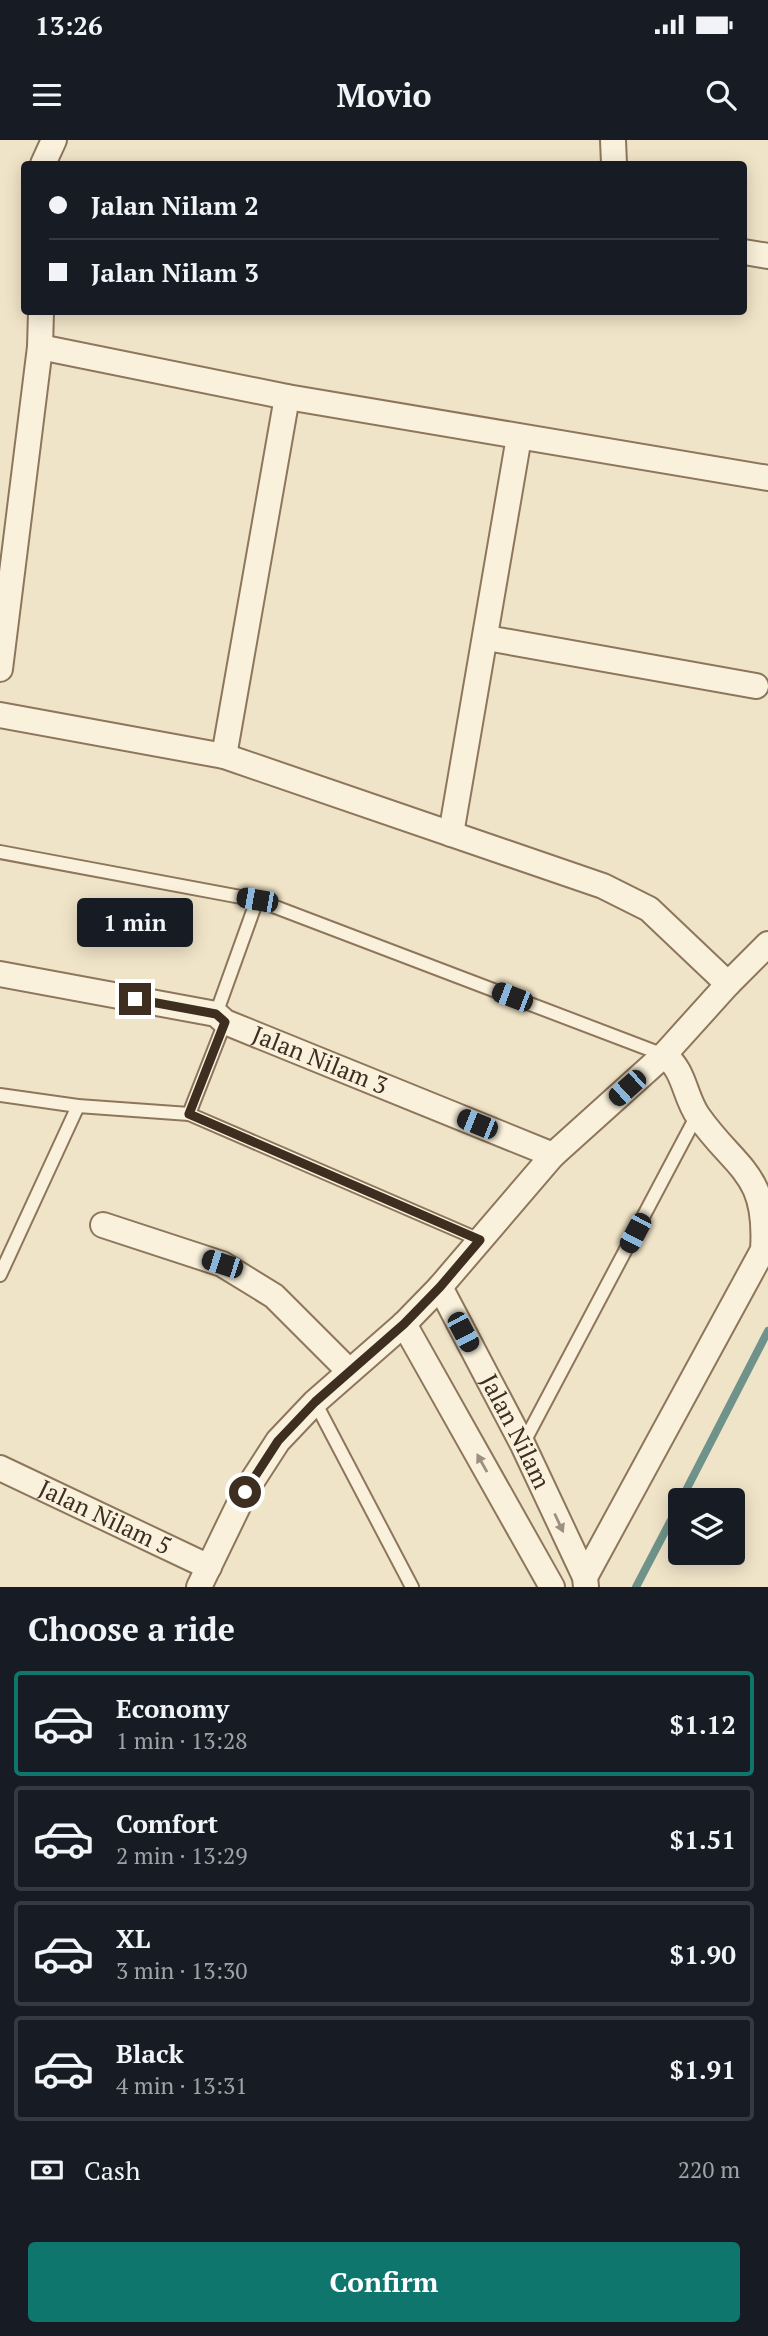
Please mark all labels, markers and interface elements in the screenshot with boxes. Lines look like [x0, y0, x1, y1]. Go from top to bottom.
text: 13:26 [35, 8, 103, 42]
text: Movio [336, 74, 432, 116]
icon: menu [28, 76, 66, 114]
icon: search [702, 76, 740, 114]
text: Jalan Nilam 2 [91, 188, 259, 222]
text: Jalan Nilam 3 [91, 255, 259, 289]
car [235, 886, 280, 914]
callout: 1 min [77, 898, 193, 946]
text: 1 min [104, 907, 166, 938]
car [489, 980, 536, 1014]
route end [119, 983, 151, 1015]
street label: Jalan Nilam 3 [248, 1018, 393, 1101]
car [605, 1066, 650, 1110]
car [454, 1106, 501, 1142]
car [616, 1210, 655, 1256]
car [199, 1248, 246, 1280]
car [444, 1309, 483, 1355]
street label: Jalan Nilam [474, 1368, 558, 1494]
one-way arrow [476, 1454, 488, 1473]
street label: Jalan Nilam 5 [34, 1472, 177, 1562]
route start [229, 1476, 261, 1508]
map controls [668, 1488, 745, 1565]
button: layers [668, 1488, 745, 1565]
one-way arrow [553, 1513, 565, 1533]
text: Choose a ride [28, 1608, 235, 1650]
text: Economy [116, 1691, 229, 1725]
icon: car [32, 1692, 95, 1755]
text: $1.12 [670, 1707, 736, 1741]
text: 1 min · 13:28 [116, 1725, 248, 1756]
text: Comfort [116, 1806, 218, 1840]
icon: car [32, 1807, 95, 1870]
text: $1.51 [670, 1822, 736, 1856]
text: 2 min · 13:29 [116, 1840, 248, 1871]
text: XL [116, 1921, 150, 1955]
icon: car [32, 1922, 95, 1985]
text: $1.90 [670, 1937, 736, 1971]
text: 3 min · 13:30 [116, 1955, 248, 1986]
text: Black [116, 2036, 184, 2070]
icon: car [32, 2037, 95, 2100]
text: $1.91 [670, 2052, 736, 2086]
text: 4 min · 13:31 [116, 2070, 248, 2101]
icon: cash [28, 2151, 66, 2189]
text: Cash [84, 2153, 140, 2187]
text: 220 m [678, 2154, 740, 2185]
button: Confirm [28, 2242, 740, 2322]

